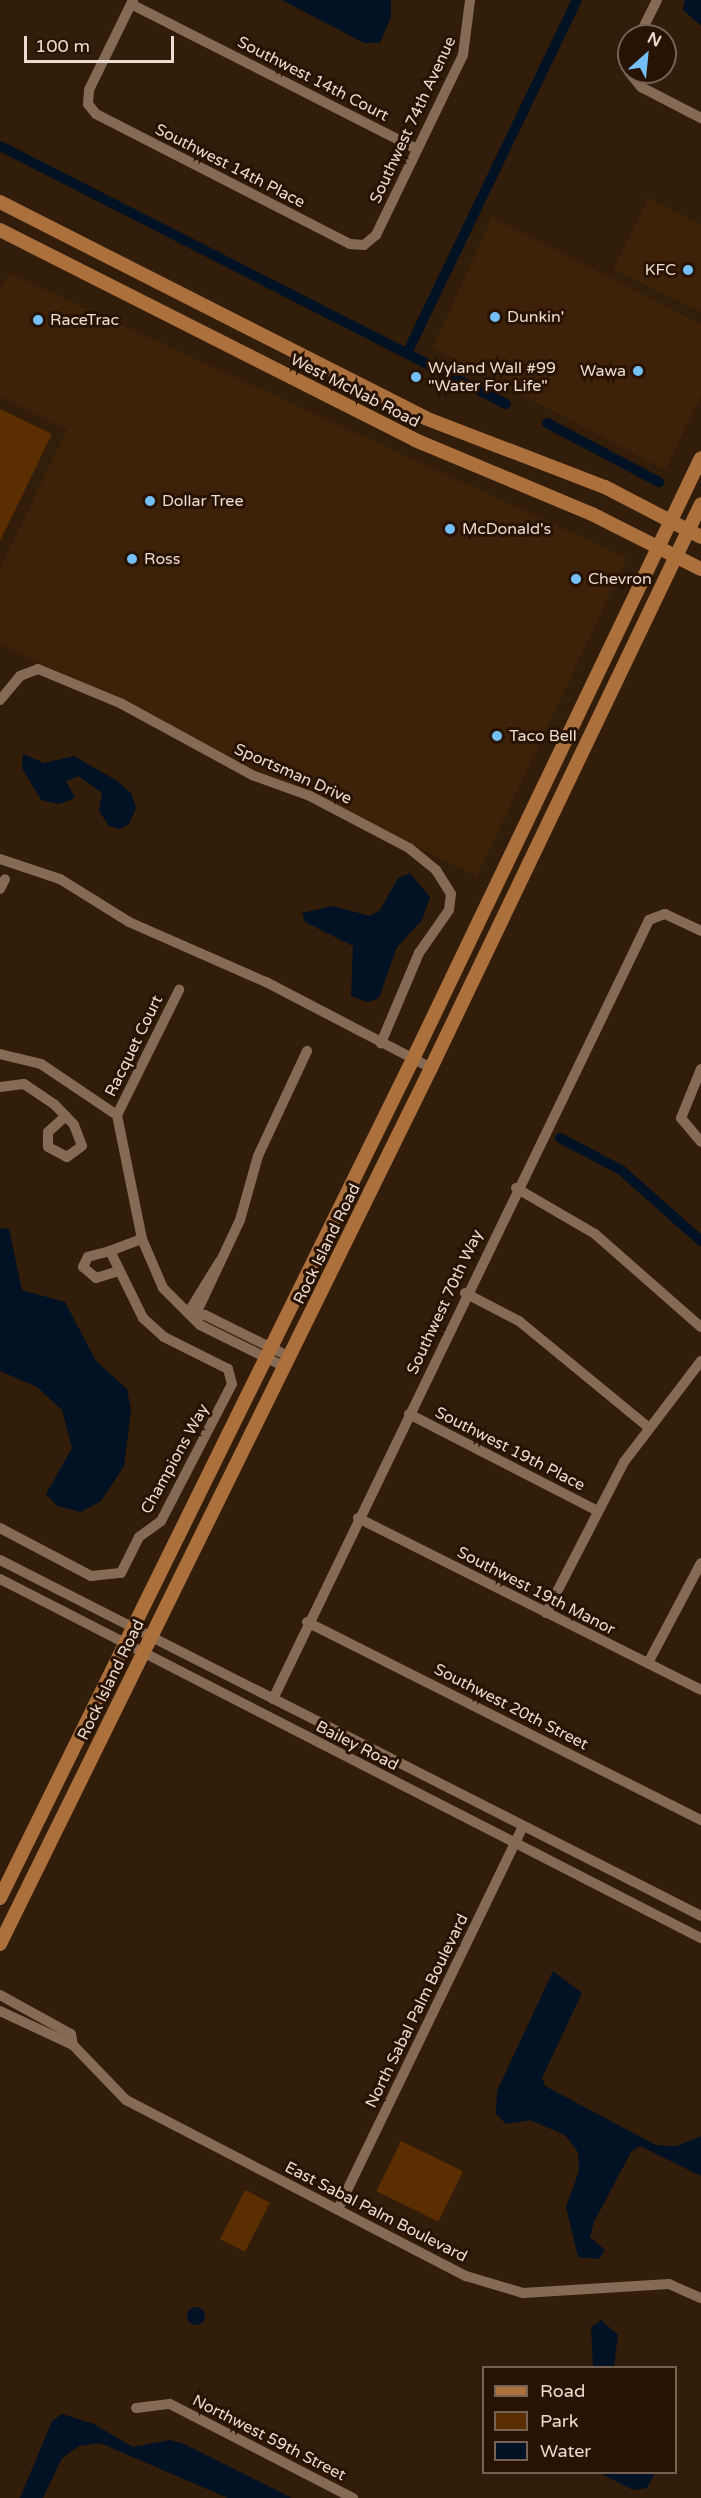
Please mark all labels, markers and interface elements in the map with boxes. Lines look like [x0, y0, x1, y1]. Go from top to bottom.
scale bar [27, 24, 177, 62]
north arrow [617, 24, 677, 84]
text: N [644, 28, 665, 52]
street label: Southwest 14th Court [234, 32, 392, 126]
street label: Southwest 74th Avenue [366, 34, 460, 206]
text: 100 m [35, 35, 90, 57]
street label: Southwest 14th Place [152, 120, 308, 212]
place label: KFC [645, 260, 676, 280]
marker: KFC [681, 263, 695, 277]
place label: Dunkin' [507, 307, 564, 327]
place label: RaceTrac [50, 310, 119, 330]
marker: Dunkin' [488, 310, 502, 324]
marker: RaceTrac [31, 313, 45, 327]
street label: West McNab Road [287, 350, 423, 432]
place label: Wyland Wall #99 "Water For Life" [428, 358, 556, 396]
place label: Wawa [580, 361, 626, 381]
marker: Wawa [631, 364, 645, 378]
marker: Wyland Wall #99 "Water For Life" [409, 370, 423, 384]
place label: Dollar Tree [162, 491, 243, 511]
marker: Dollar Tree [143, 494, 157, 508]
place label: McDonald's [462, 519, 551, 539]
marker: McDonald's [443, 522, 457, 536]
place label: Ross [144, 549, 180, 569]
marker: Ross [125, 552, 139, 566]
place label: Chevron [588, 569, 652, 589]
marker: Chevron [569, 572, 583, 586]
place label: Taco Bell [509, 726, 577, 746]
marker: Taco Bell [490, 729, 504, 743]
street label: Sportsman Drive [231, 740, 355, 808]
street label: Racquet Court [101, 992, 167, 1100]
street label: Rock Island Road [289, 1181, 365, 1307]
street label: Southwest 70th Way [403, 1227, 487, 1377]
street label: Champions Way [137, 1401, 213, 1517]
street label: Southwest 19th Place [432, 1403, 588, 1495]
street label: Southwest 19th Manor [454, 1543, 618, 1639]
street label: Rock Island Road [73, 1617, 149, 1743]
street label: Southwest 20th Street [431, 1660, 591, 1754]
street label: Bailey Road [313, 1717, 401, 1775]
street label: North Sabal Palm Boulevard [362, 1911, 472, 2111]
street label: East Sabal Palm Boulevard [282, 2158, 470, 2266]
legend [482, 2366, 677, 2474]
text: Road [540, 2380, 585, 2402]
street label: Northwest 59th Street [189, 2391, 349, 2485]
text: Park [540, 2410, 578, 2432]
text: Water [540, 2440, 591, 2462]

